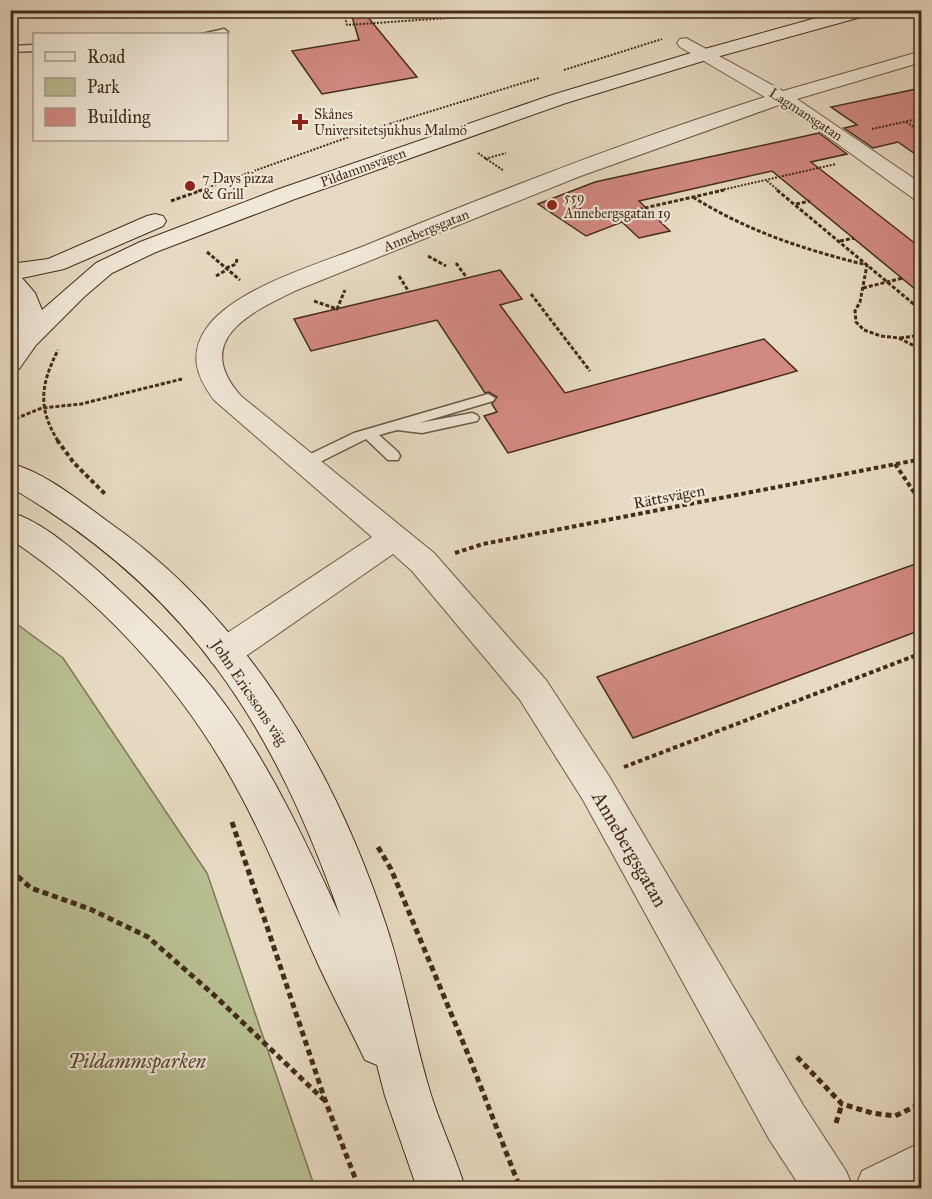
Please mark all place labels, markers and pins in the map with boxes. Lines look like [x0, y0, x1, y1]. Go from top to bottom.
place label: Skånes Universitetsjukhus Malmö [314, 106, 467, 139]
marker: Skånes Universitetsjukhus Malmö [291, 113, 309, 131]
place label: 7 Days pizza & Grill [202, 170, 274, 203]
marker: 7 Days pizza & Grill [183, 179, 197, 193]
place label: 559 Annebergsgatan 19 [563, 189, 671, 222]
marker: 559 Annebergsgatan 19 [545, 198, 559, 212]

